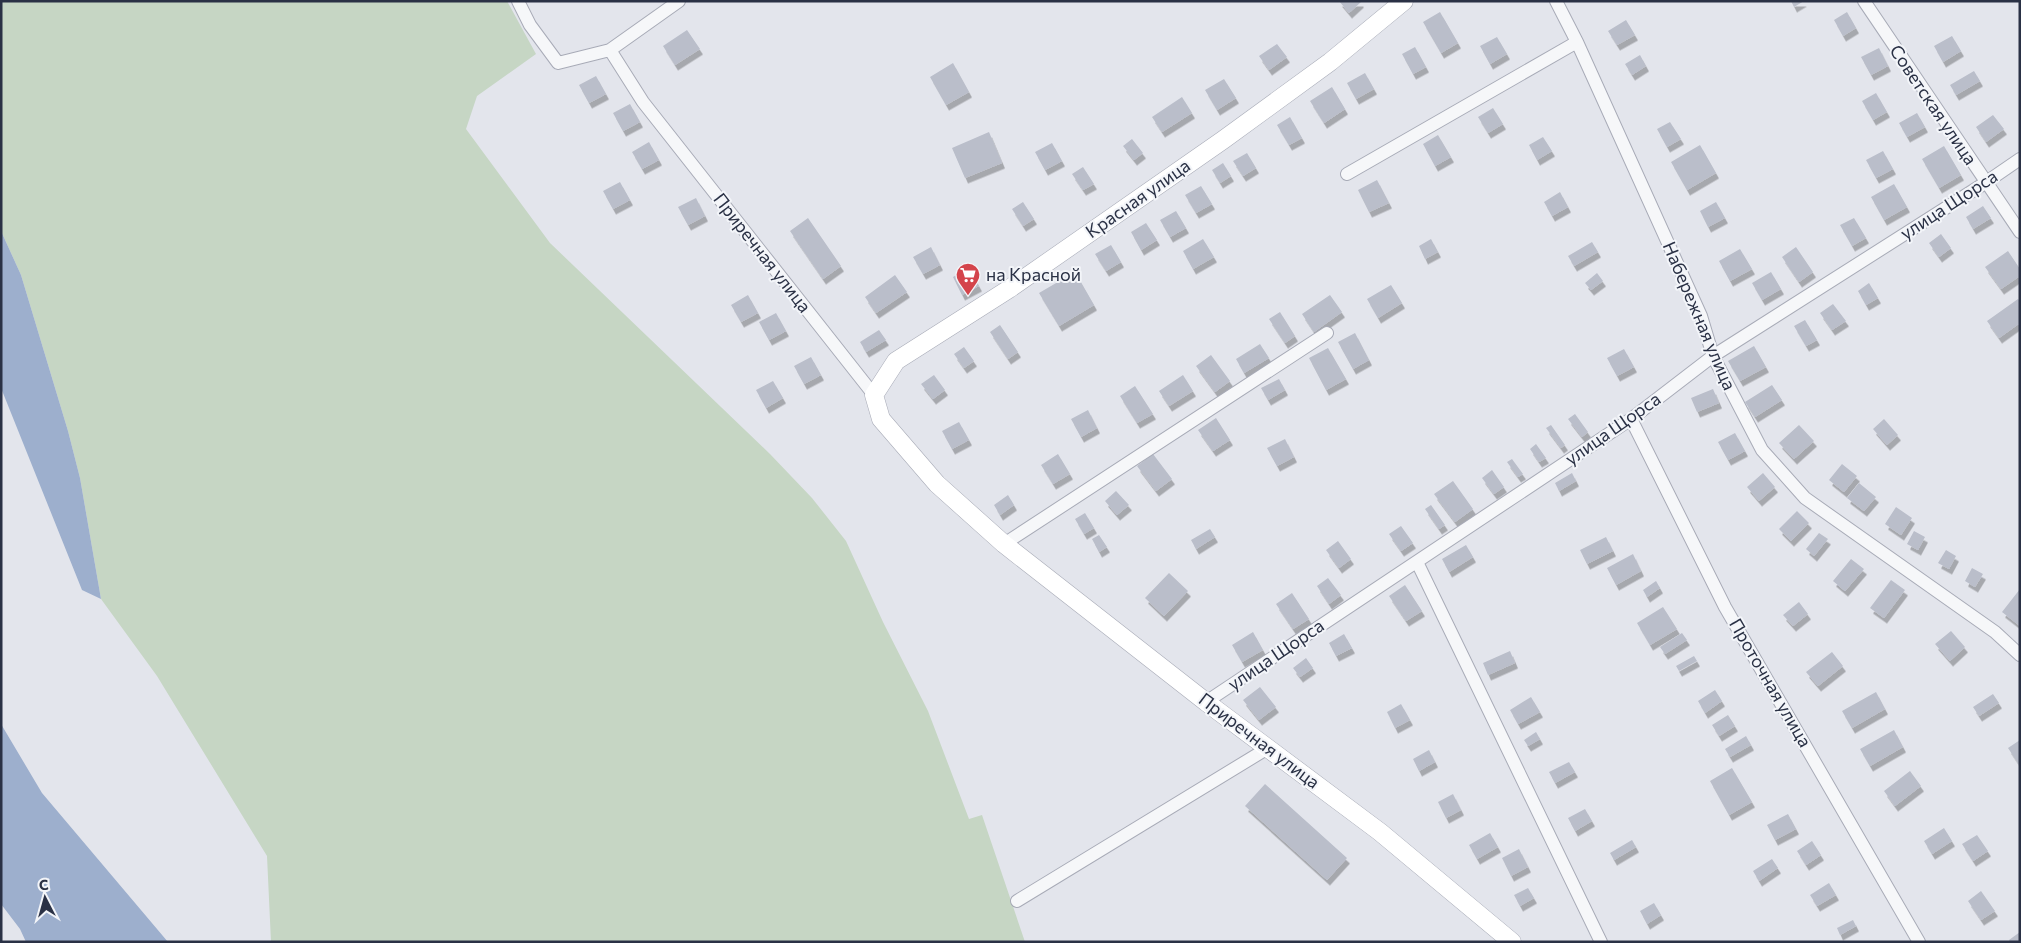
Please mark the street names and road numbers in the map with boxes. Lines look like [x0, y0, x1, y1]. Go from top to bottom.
street label: Советская улица [1885, 40, 1982, 169]
street label: Красная улица [1081, 154, 1194, 242]
street label: улица Щорса [1896, 165, 2001, 244]
street label: Приречная улица [709, 188, 816, 317]
street label: Набережная улица [1659, 238, 1741, 393]
street label: улица Щорса [1560, 387, 1664, 469]
street label: улица Щорса [1223, 614, 1328, 694]
street label: Проточная улица [1725, 614, 1817, 751]
street label: Приречная улица [1195, 688, 1324, 793]

